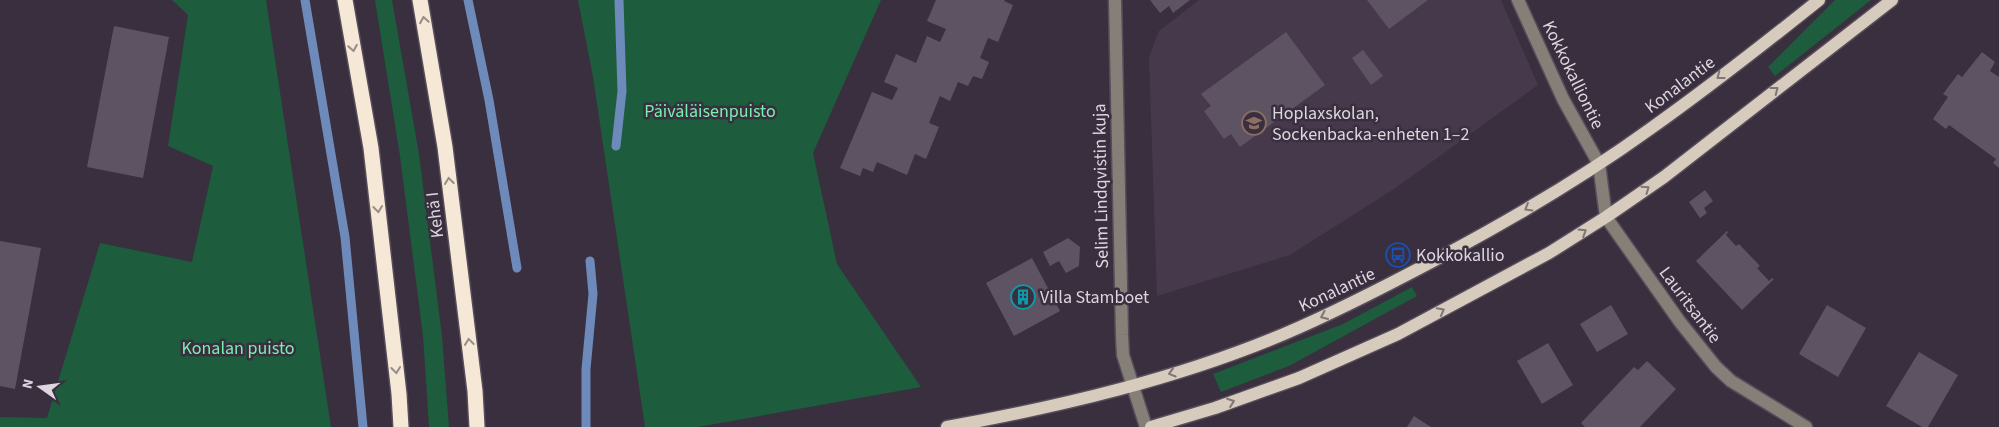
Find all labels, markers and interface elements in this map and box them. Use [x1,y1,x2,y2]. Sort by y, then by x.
one-way arrow [419,16,429,25]
street label: Kokkokalliontie [1536,17,1610,133]
one-way arrow [348,44,358,52]
street label: Konalantie [1640,50,1720,120]
one-way arrow [1716,70,1726,79]
one-way arrow [1769,87,1779,96]
park label: Päiväläisenpuisto [644,99,776,124]
place label: Hoplaxskolan, Sockenbacka-enheten 1–2 [1272,101,1469,147]
street label: Selim Lindqvistin kuja [1087,103,1115,269]
school or university icon: Hoplaxskolan, Sockenbacka-enheten 1–2 [1241,110,1267,136]
one-way arrow [444,177,455,185]
one-way arrow [1641,186,1650,195]
street label: Kehä I [420,190,450,240]
one-way arrow [1524,202,1533,212]
one-way arrow [372,205,383,213]
one-way arrow [1578,228,1587,238]
bus stop icon: Kokkokallio [1385,242,1411,268]
place label: Kokkokallio [1416,243,1504,268]
street label: Konalantie [1295,261,1379,319]
street label: Lauritsantie [1653,262,1727,349]
building icon: Villa Stamboet [1010,284,1036,310]
place label: Villa Stamboet [1040,285,1149,310]
one-way arrow [1436,307,1445,317]
one-way arrow [1320,309,1329,320]
park label: Konalan puisto [181,336,295,361]
one-way arrow [464,338,475,346]
north arrow [15,362,65,412]
one-way arrow [390,366,401,374]
one-way arrow [1168,368,1177,378]
text: N [18,377,39,391]
one-way arrow [1226,398,1235,408]

